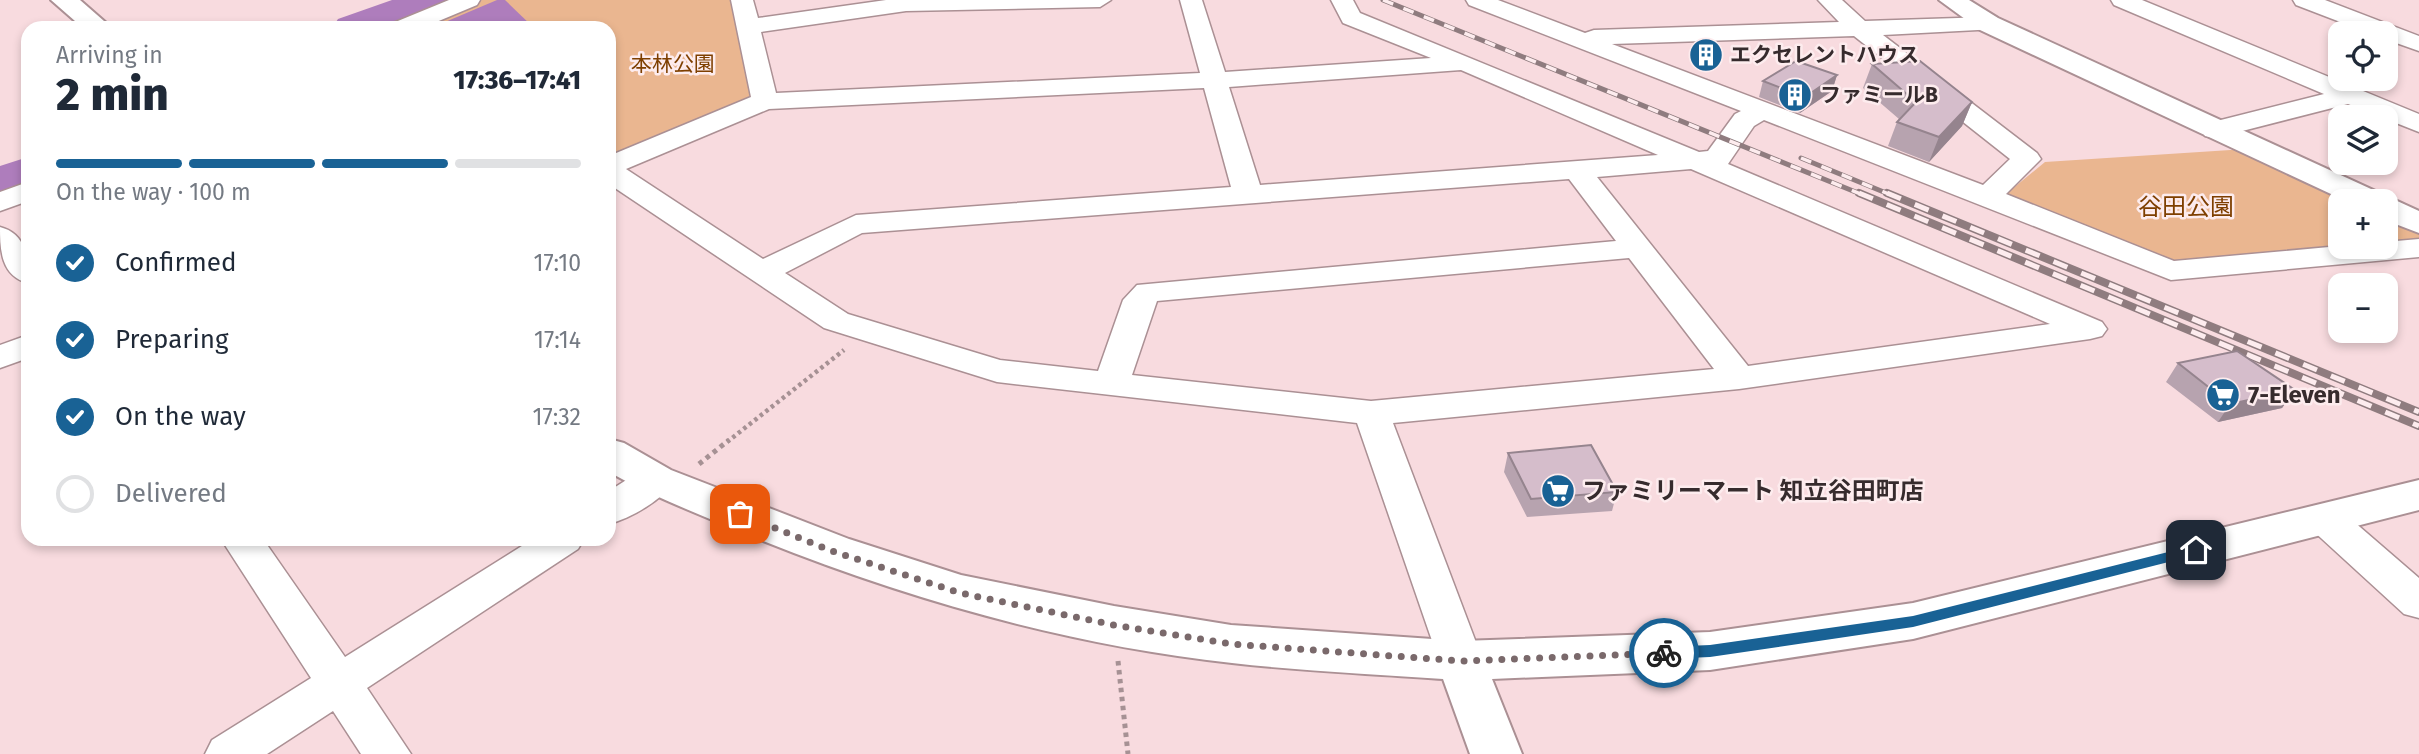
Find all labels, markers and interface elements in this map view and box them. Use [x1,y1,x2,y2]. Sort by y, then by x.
map controls [2328,21,2398,343]
button: locate [2328,21,2398,91]
building icon: エクセレントハウス [1687,36,1725,74]
text: Arriving in [56,41,163,69]
place label: エクセレントハウス [1730,42,1919,68]
park label: 本林公園 [631,51,715,77]
text: 17:36–17:41 [453,65,581,96]
text: 2 min [56,67,169,122]
building icon: ファミールB [1776,76,1814,114]
place label: ファミールB [1820,82,1938,108]
button: layers [2328,105,2398,175]
text: On the way · 100 m [56,178,251,206]
button: + [2328,189,2398,259]
park label: 谷田公園 [2138,193,2234,221]
icon: check [56,244,94,282]
text: Confirmed [115,247,236,278]
text: 17:10 [533,249,581,277]
button: − [2328,273,2398,343]
icon: check [56,321,94,359]
text: Preparing [115,324,228,355]
text: 17:14 [534,326,581,354]
supermarket icon: 7-Eleven [2204,376,2242,414]
place label: 7-Eleven [2248,381,2341,409]
icon: check [56,398,94,436]
text: On the way [115,401,246,432]
text: 17:32 [532,403,581,431]
supermarket icon: ファミリーマート 知立谷田町店 [1539,472,1577,510]
place label: ファミリーマート 知立谷田町店 [1582,477,1924,505]
text: Delivered [115,478,227,509]
pin [710,484,770,544]
icon: bag [721,495,759,533]
pin [2166,520,2226,580]
icon: home [2177,531,2215,569]
courier [1629,618,1699,688]
icon: bike [1645,634,1683,672]

